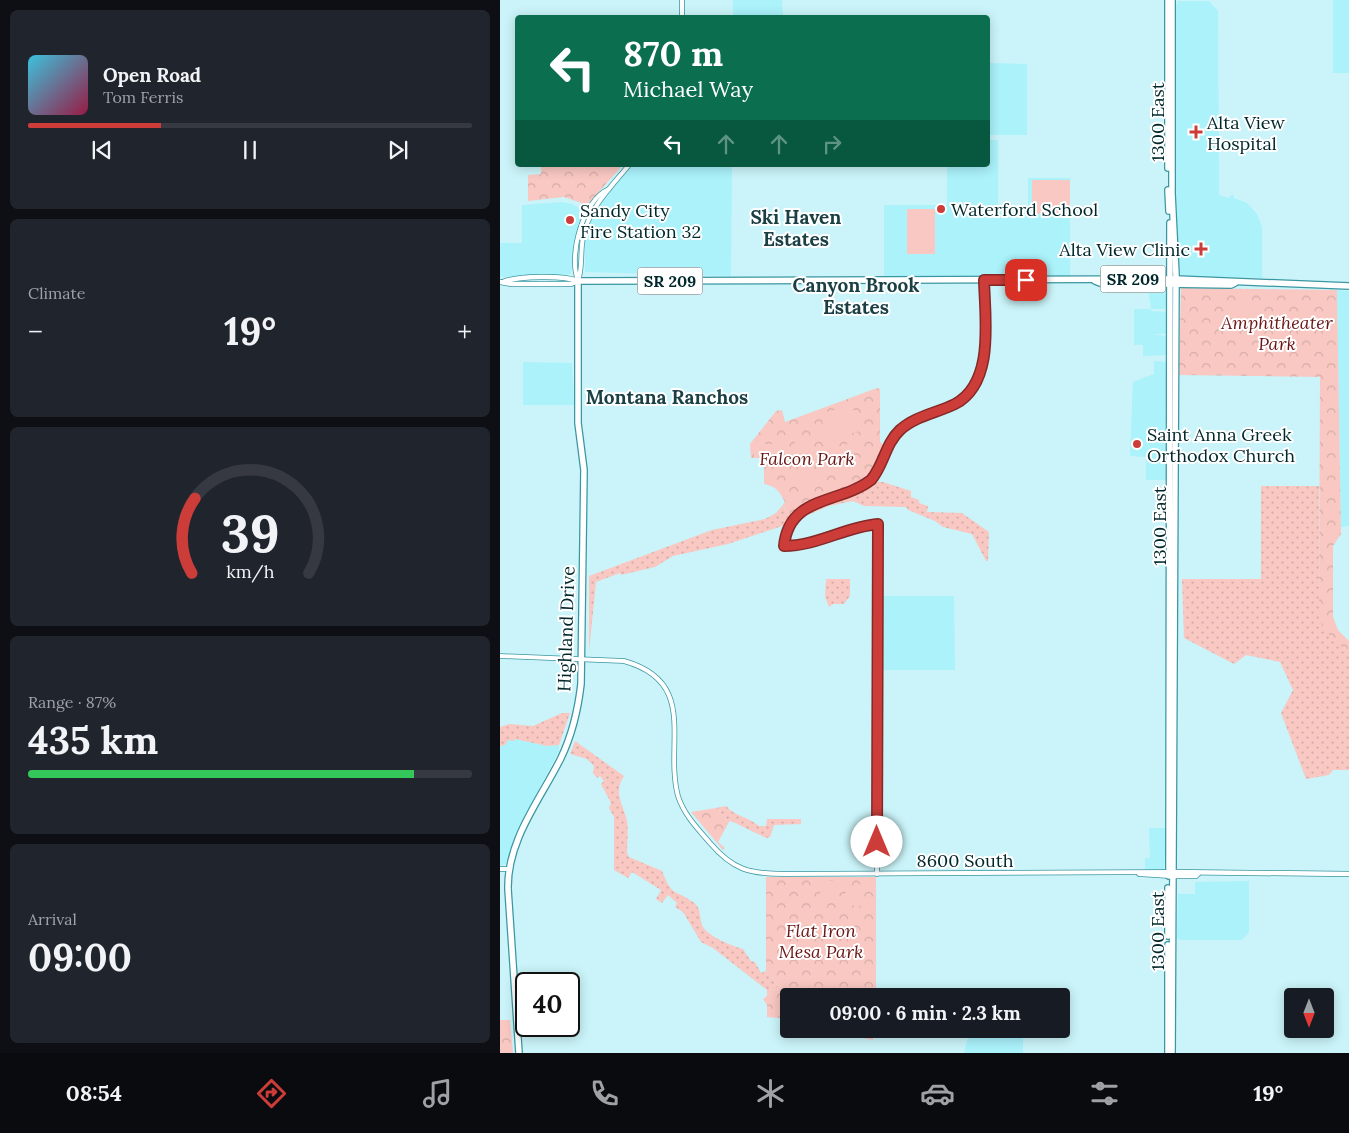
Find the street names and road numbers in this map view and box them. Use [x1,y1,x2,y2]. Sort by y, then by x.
street label: 1300 East [1146,82,1169,162]
road number: SR 209 [1100,266,1166,292]
road number: SR 209 [638,268,702,294]
street label: 1300 East [1148,486,1171,566]
street label: Highland Drive [552,566,580,692]
street label: 8600 South [917,849,1014,872]
street label: 1300 East [1146,891,1169,971]

